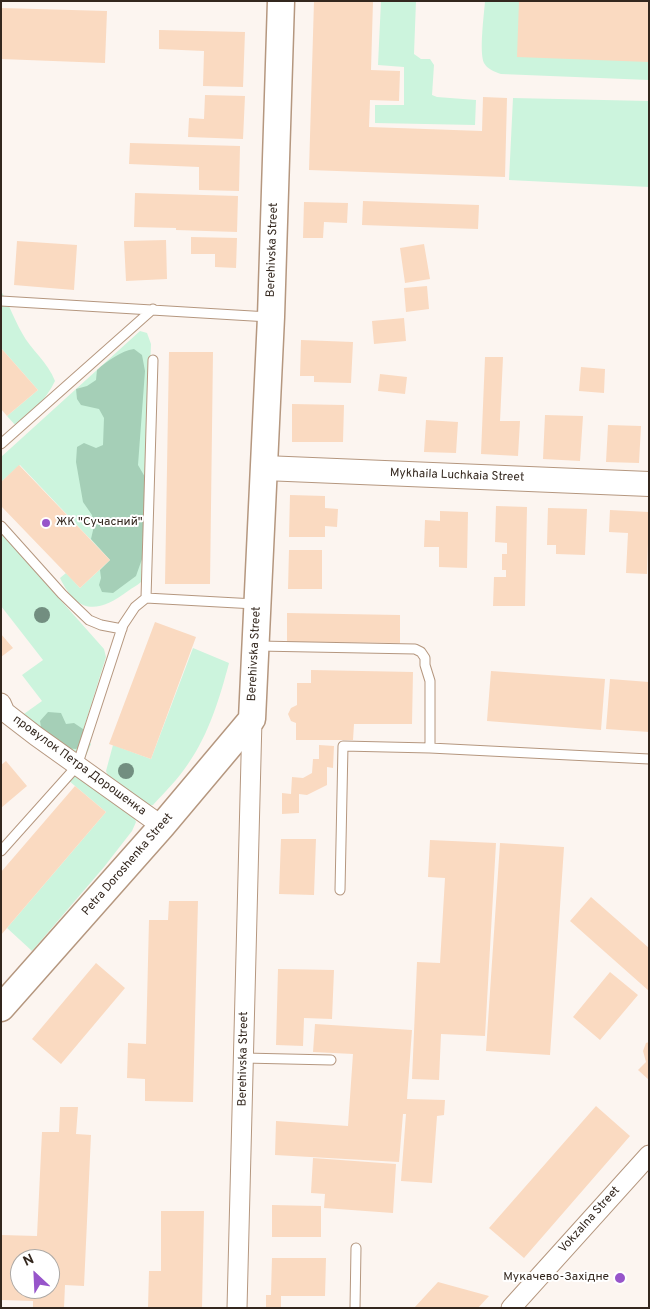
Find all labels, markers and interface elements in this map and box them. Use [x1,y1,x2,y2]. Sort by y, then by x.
street label: Berehivska Street [264,202,282,298]
street label: Mykhaila Luchkaia Street [389,466,525,486]
place label: ЖК "Сучасний" [56,516,143,530]
marker: ЖК "Сучасний" [40,517,52,529]
street label: Berehivska Street [245,606,265,702]
street label: провулок Петра Дорошенка [10,713,148,819]
street label: Petra Doroshenka Street [79,811,177,919]
street label: Berehivska Street [236,1011,252,1107]
street label: Vokzalna Street [556,1184,624,1256]
north arrow [10,1249,60,1299]
text: N [21,1251,37,1271]
place label: Мукачево-Західне [503,1271,609,1285]
marker: Мукачево-Західне [613,1271,627,1285]

